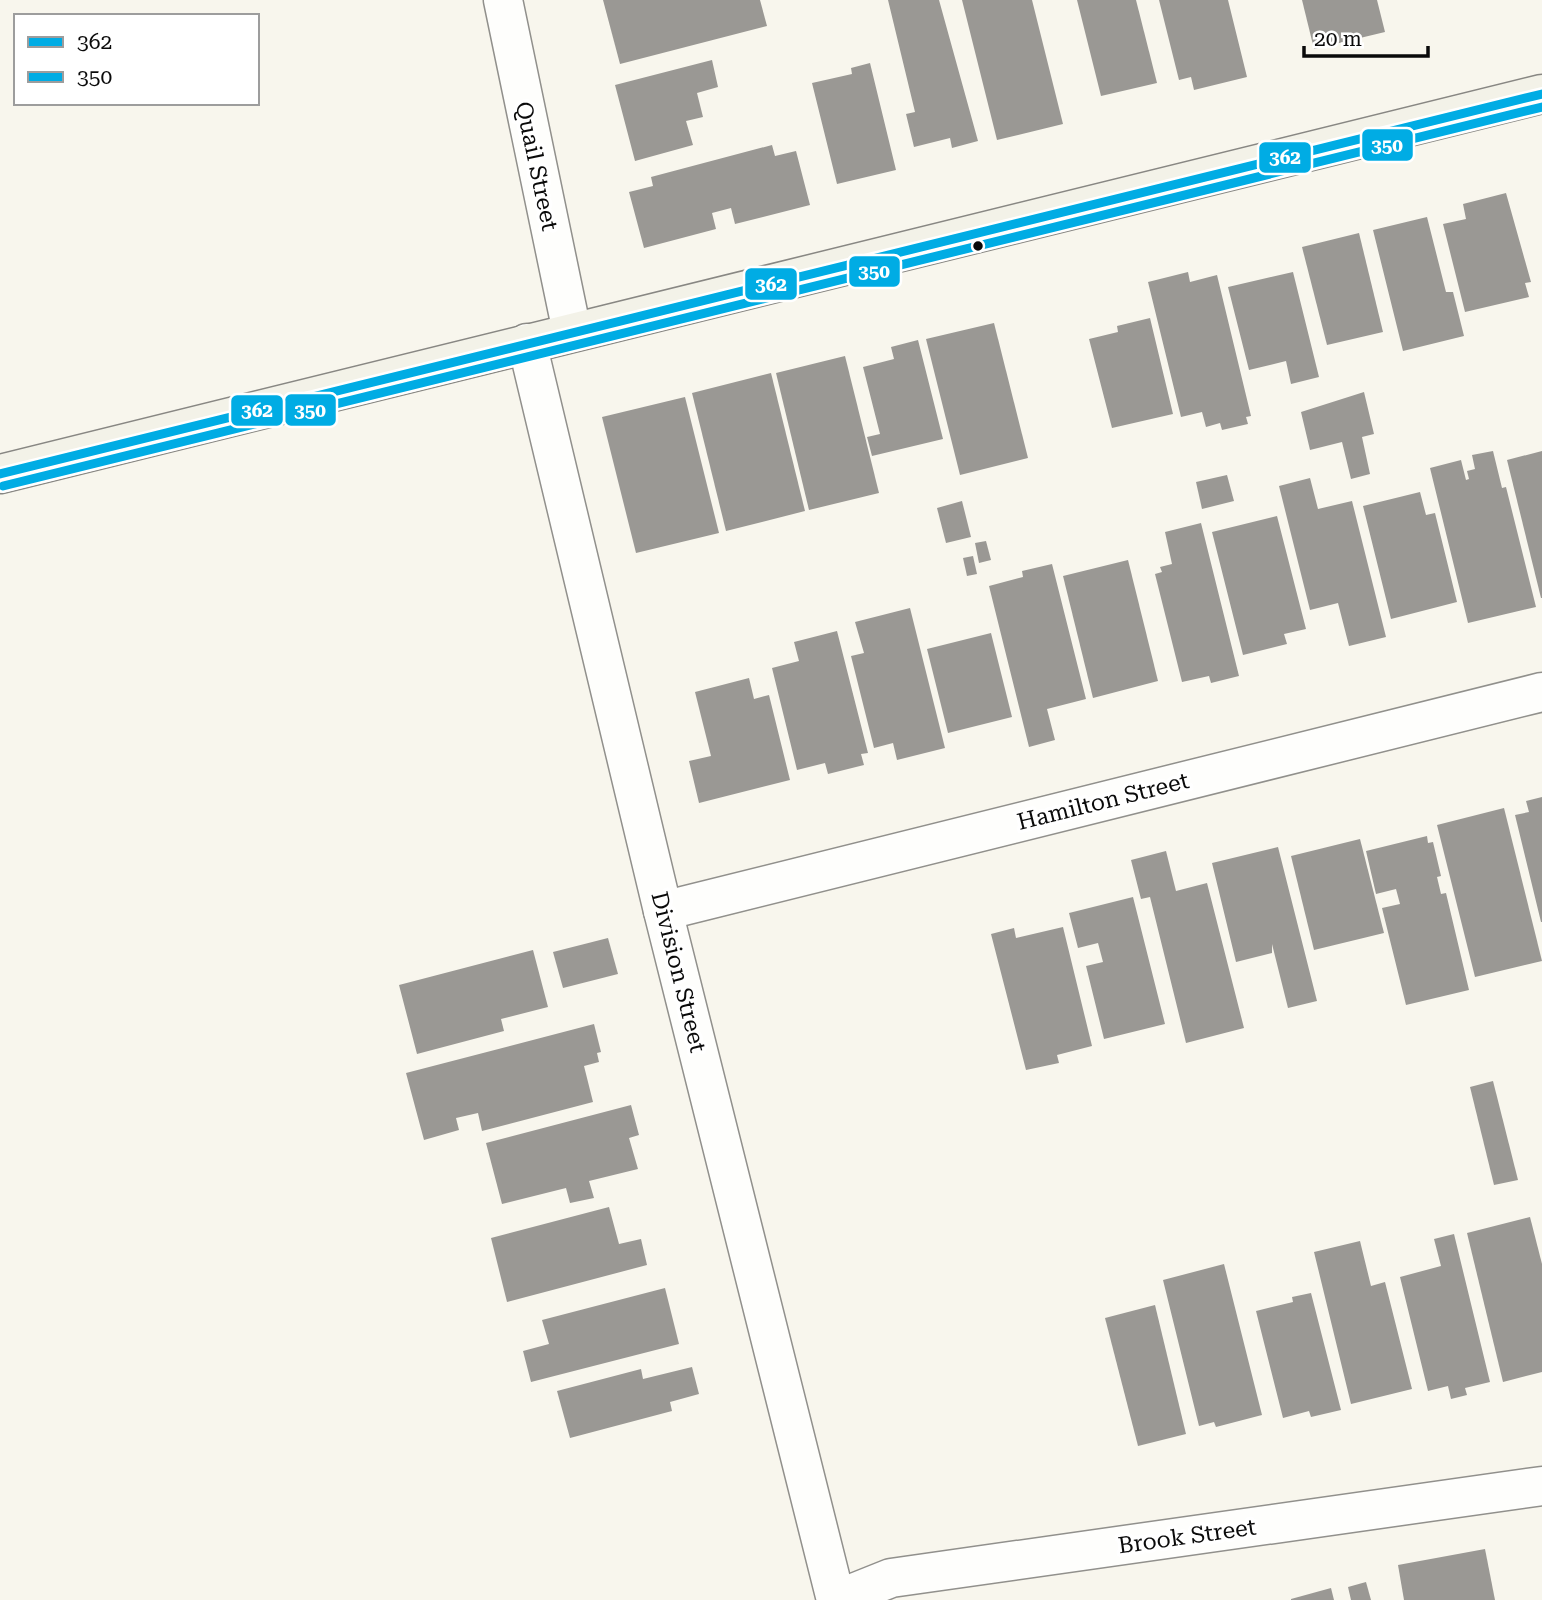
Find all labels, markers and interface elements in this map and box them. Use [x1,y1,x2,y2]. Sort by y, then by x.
legend [14,14,259,105]
scale bar [1304,14,1428,58]
text: 20 m [1314,27,1362,51]
text: 362 [77,30,112,54]
text: 350 [77,65,112,89]
street label: Quail Street [510,99,563,234]
line badge: 350 [1361,128,1414,162]
text: 350 [1371,134,1403,157]
line badge: 362 [1258,141,1312,174]
text: 362 [1269,146,1301,169]
unlabelled marker [971,239,985,253]
line badge: 350 [848,255,901,288]
text: 350 [858,260,890,283]
line badge: 362 [744,267,798,301]
text: 362 [755,273,787,296]
line badge: 350 [284,393,337,427]
line badge: 362 [230,394,284,427]
text: 362 [241,399,273,422]
text: 350 [294,399,326,422]
street label: Hamilton Street [1015,767,1192,836]
street label: Division Street [645,889,712,1056]
street label: Brook Street [1116,1513,1258,1560]

